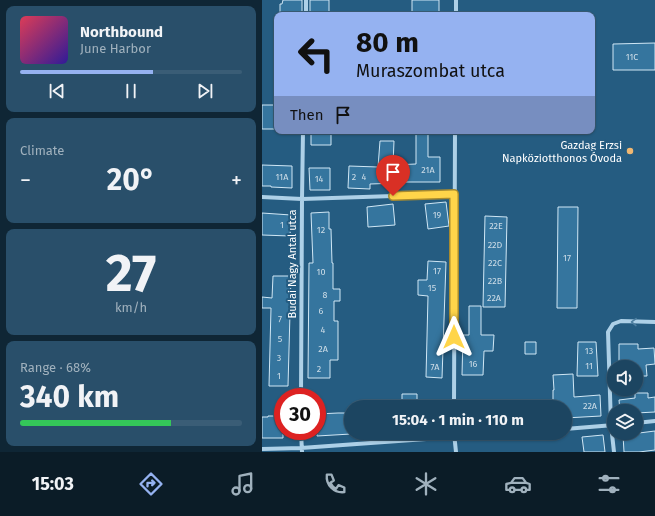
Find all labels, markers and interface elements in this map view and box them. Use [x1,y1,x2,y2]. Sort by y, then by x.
text: Northbound [80,23,163,41]
text: 80 m [356,26,419,59]
icon: left [290,28,342,80]
text: June Harbor [80,41,151,56]
house number: 11C [626,52,638,62]
text: Muraszombat utca [356,60,505,82]
icon: previous [46,80,68,102]
icon: pause [120,80,142,102]
icon: next [194,80,216,102]
icon: arrive [332,104,354,126]
text: Then [290,106,324,124]
place label: Gazdag Erzsi Napköziotthonos Óvoda [502,139,622,165]
text: Climate [20,143,64,158]
marker: Gazdag Erzsi Napköziotthonos Óvoda [625,146,635,156]
pin [376,155,410,196]
icon: arrive [382,161,404,183]
text: 20° [107,162,155,198]
house number: 21A [421,165,435,175]
text: − [20,167,31,194]
text: + [231,167,242,194]
house number: 11A [276,172,289,182]
house number: 2 [352,172,356,182]
house number: 4 [362,172,367,182]
house number: 14 [315,174,324,184]
street label: Budai Nagy Antal utca [286,209,299,319]
house number: 19 [433,210,442,220]
house number: 1 [280,220,284,230]
house number: 22E [489,221,503,231]
house number: 12 [317,225,325,235]
house number: 22D [488,240,503,250]
text: 27 [106,242,156,305]
house number: 17 [563,253,571,263]
house number: 22C [488,258,502,268]
house number: 17 [433,266,441,276]
house number: 10 [317,267,325,277]
house number: 22B [488,276,503,286]
house number: 15 [428,283,437,293]
house number: 8 [323,290,328,300]
house number: 22A [487,293,502,303]
text: km/h [115,300,147,315]
house number: 6 [319,306,324,316]
house number: 7 [278,314,282,324]
position arrow [433,316,475,358]
one-way arrow [631,318,637,326]
house number: 4 [321,325,326,335]
house number: 5 [278,334,283,344]
house number: 2A [318,344,329,354]
house number: 13 [585,346,593,356]
house number: 3 [277,353,281,363]
house number: 16 [469,359,478,369]
text: Range · 68% [20,360,91,375]
map controls [607,360,643,440]
button: sound [607,360,643,396]
house number: 11 [585,361,593,371]
house number: 7A [431,362,440,372]
house number: 2 [317,364,321,374]
house number: 1 [277,371,281,381]
text: 340 km [20,379,119,415]
speed limit sign: 30 [274,388,326,440]
house number: 22A [583,401,598,411]
button: layers [607,404,643,440]
text: 15:04 · 1 min · 110 m [392,411,524,429]
icon: directions [137,470,165,498]
icon: music [229,470,257,498]
icon: phone [321,470,349,498]
icon: climate [412,470,440,498]
icon: car [504,470,532,498]
icon: filters [595,470,623,498]
text: 15:03 [32,473,74,495]

